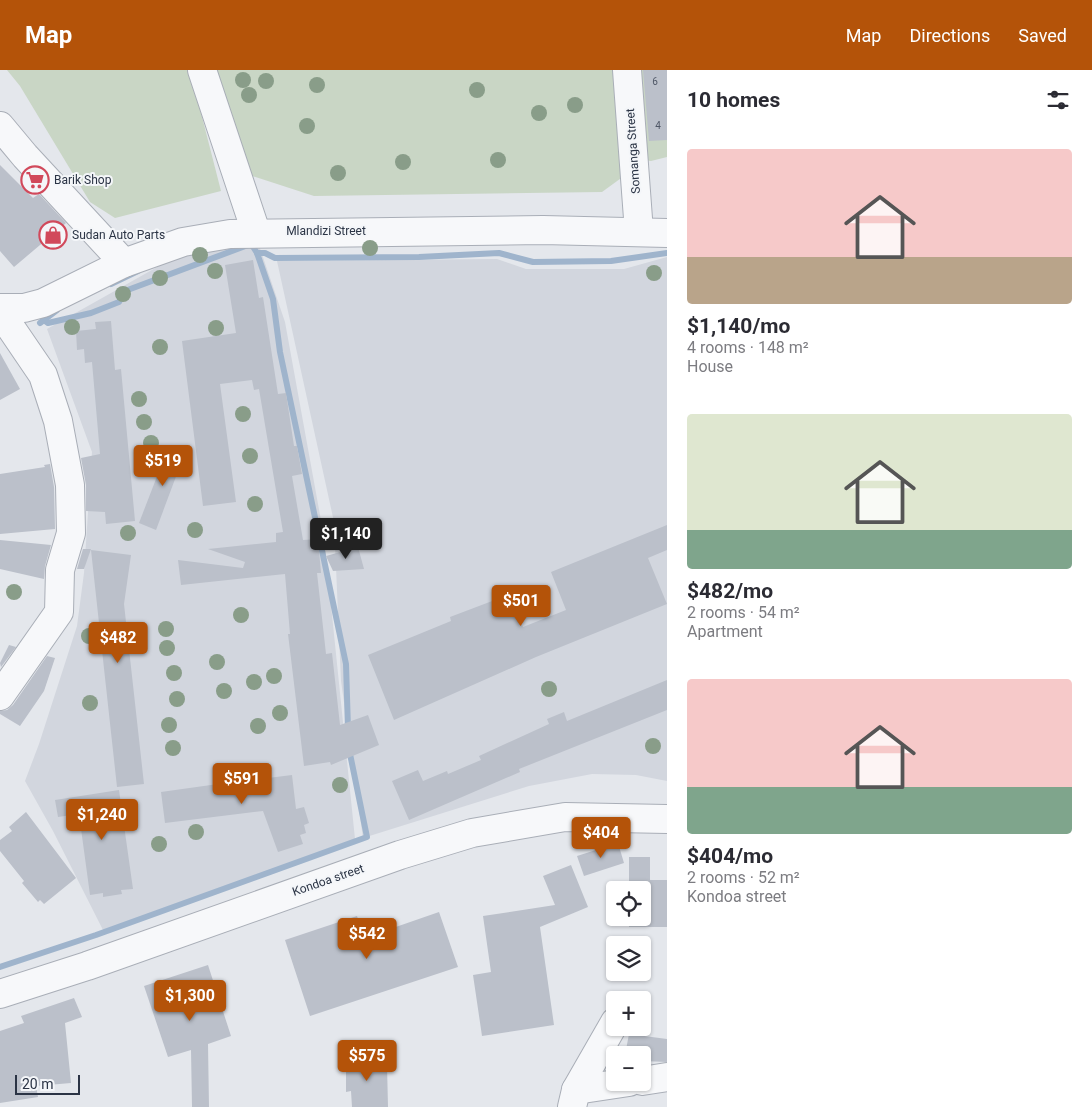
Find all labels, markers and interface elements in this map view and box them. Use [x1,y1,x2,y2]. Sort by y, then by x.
text: Map [25,21,72,49]
text: Map [846,25,881,46]
text: Directions [909,25,990,46]
text: Saved [1018,25,1067,46]
house number: 6 [652,76,658,87]
icon: filters [1044,86,1072,114]
text: 10 homes [687,88,780,112]
street label: Somanga Street [623,108,643,194]
house number: 4 [655,120,661,131]
supermarket icon: Barik Shop [20,165,50,195]
place label: Barik Shop [54,173,112,187]
icon: home [835,182,925,272]
shop icon: Sudan Auto Parts [38,220,68,250]
street label: Mlandizi Street [286,224,366,238]
place label: Sudan Auto Parts [72,228,165,242]
text: $1,140/mo [687,314,790,338]
text: 4 rooms · 148 m² [687,338,809,357]
text: House [687,357,733,376]
pin: $519 [133,444,193,487]
icon: home [835,447,925,537]
text: $519 [145,451,181,470]
pin: $1,140 [305,518,387,560]
text: $1,140 [321,524,371,543]
text: $482/mo [687,579,773,603]
pin: $501 [491,584,551,627]
text: $501 [503,591,539,610]
text: 2 rooms · 54 m² [687,603,800,622]
pin: $482 [88,622,148,664]
text: Apartment [687,622,763,641]
text: $482 [100,628,136,647]
icon: home [835,712,925,802]
pin: $591 [212,762,272,805]
text: $591 [224,769,260,788]
pin: $1,240 [61,798,143,841]
text: $1,240 [77,805,127,824]
pin: $404 [571,816,631,859]
text: $404 [583,823,619,842]
text: $404/mo [687,844,773,868]
street label: Kondoa street [290,861,366,899]
text: 2 rooms · 52 m² [687,868,800,887]
map controls [606,881,651,1091]
button: locate [606,881,651,926]
text: Kondoa street [687,887,787,906]
pin: $542 [337,918,397,960]
text: $542 [349,924,385,943]
button: layers [606,936,651,981]
pin: $1,300 [149,980,231,1022]
text: $1,300 [165,986,215,1005]
button: + [606,991,651,1036]
pin: $575 [337,1040,397,1082]
text: $575 [349,1046,385,1065]
button: − [606,1046,651,1091]
scale bar [15,1072,80,1095]
text: 20 m [22,1076,54,1092]

